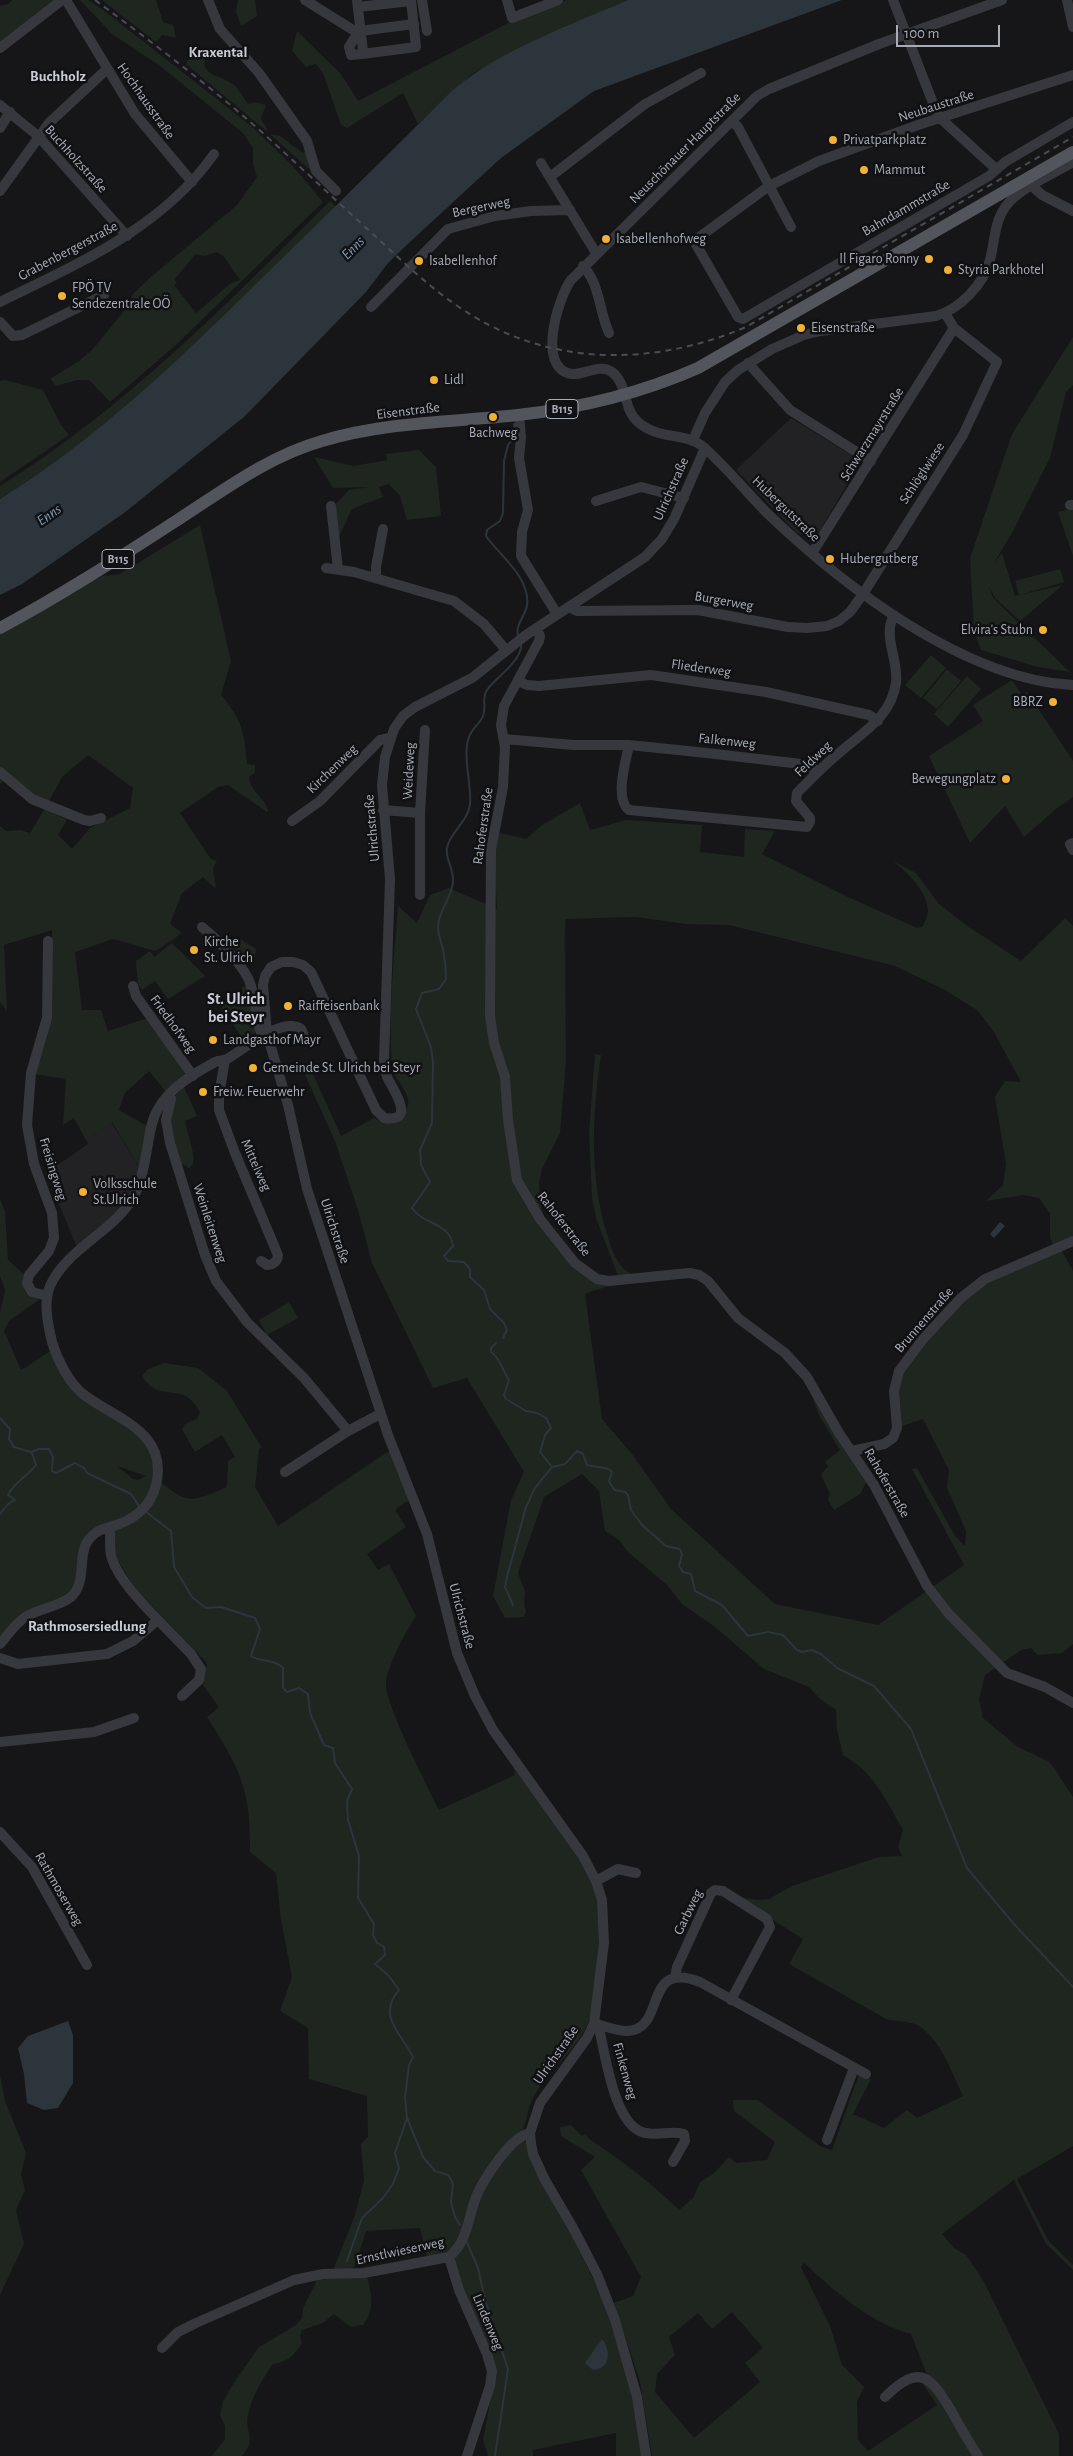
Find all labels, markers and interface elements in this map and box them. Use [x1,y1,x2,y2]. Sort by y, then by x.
scale bar [898,15,1002,47]
text: 100 m [904,26,939,41]
district label: Kraxental [189,43,247,61]
street label: Hochhausstraße [113,59,179,143]
district label: Buchholz [30,67,86,85]
street label: Neubaustraße [896,86,976,126]
street label: Neuschönauer Hauptstraße [626,89,744,207]
street label: Buchholzstraße [41,122,111,196]
place label: Privatparkplatz [843,132,926,148]
marker: Privatparkplatz [827,134,839,146]
place label: Mammut [874,162,925,178]
marker: Mammut [858,164,870,176]
street label: Bahndammstraße [859,176,953,240]
street label: Bergerweg [451,193,511,221]
street label: Grabenbergerstraße [15,218,121,284]
place label: Isabellenhofweg [616,231,706,247]
water label: Enns [338,233,368,263]
marker: Isabellenhofweg [600,233,612,245]
place label: Il Figaro Ronny [839,251,919,267]
place label: Isabellenhof [429,253,496,269]
marker: Il Figaro Ronny [923,253,935,265]
marker: Isabellenhof [413,255,425,267]
place label: Styria Parkhotel [958,262,1044,278]
marker: Styria Parkhotel [942,264,954,276]
place label: FPÖ TV Sendezentrale OÖ [72,280,170,312]
marker: FPÖ TV Sendezentrale OÖ [56,290,68,302]
place label: Eisenstraße [811,320,875,336]
marker: Eisenstraße [795,322,807,334]
place label: Lidl [444,372,464,388]
marker: Lidl [428,374,440,386]
street label: Schwarzmayrstraße [836,384,908,484]
street label: Eisenstraße [375,399,441,423]
road number: B115 [546,399,578,418]
marker: Bachweg [487,411,499,423]
place label: Bachweg [469,425,517,441]
street label: Schlöglwiese [896,439,948,507]
street label: Ulrichstraße [650,455,692,523]
street label: Hubergutstraße [749,472,823,546]
water label: Enns [33,500,65,530]
road number: B115 [102,550,134,568]
place label: Hubergutberg [840,551,918,567]
marker: Hubergutberg [824,553,836,565]
street label: Burgerweg [693,588,755,614]
place label: Elvira's Stubn [961,622,1033,638]
marker: Elvira's Stubn [1037,624,1049,636]
street label: Fliederweg [670,655,732,681]
place label: BBRZ [1013,694,1043,710]
marker: BBRZ [1047,696,1059,708]
street label: Falkenweg [698,730,756,752]
street label: Feldweg [791,737,835,781]
street label: Kirchenweg [303,741,361,797]
street label: Weideweg [399,742,419,800]
place label: Bewegungplatz [911,771,996,787]
marker: Bewegungplatz [1000,773,1012,785]
street label: Rahoferstraße [469,786,497,866]
street label: Ulrichstraße [361,794,383,862]
place label: Kirche St. Ulrich [204,934,253,966]
marker: Kirche St. Ulrich [188,944,200,956]
district label: St. Ulrich bei Steyr [207,989,265,1027]
street label: Friedhofweg [146,992,200,1056]
place label: Raiffeisenbank [298,998,379,1014]
marker: Raiffeisenbank [282,1000,294,1012]
place label: Landgasthof Mayr [223,1032,320,1048]
marker: Landgasthof Mayr [207,1034,219,1046]
place label: Gemeinde St. Ulrich bei Steyr [263,1060,420,1076]
marker: Gemeinde St. Ulrich bei Steyr [247,1062,259,1074]
place label: Freiw. Feuerwehr [213,1084,305,1100]
marker: Freiw. Feuerwehr [197,1086,209,1098]
street label: Freisingweg [35,1136,71,1202]
street label: Mittelweg [237,1136,275,1194]
place label: Volksschule St.Ulrich [93,1176,157,1208]
street label: Weinleitenweg [189,1181,231,1265]
marker: Volksschule St.Ulrich [77,1186,89,1198]
street label: Rahoferstraße [534,1188,594,1260]
street label: Ulrichstraße [317,1196,353,1266]
street label: Brunnenstraße [891,1284,957,1356]
street label: Rahoferstraße [860,1445,914,1521]
street label: Ulrichstraße [445,1581,479,1651]
district label: Rathmosersiedlung [28,1617,146,1635]
street label: Rathmoserweg [31,1849,87,1929]
street label: Garbweg [670,1887,706,1937]
street label: Ulrichstraße [530,2023,582,2087]
street label: Finkenweg [609,2041,641,2101]
street label: Ernstlwieserweg [355,2233,445,2269]
street label: Lindenweg [469,2291,507,2353]

